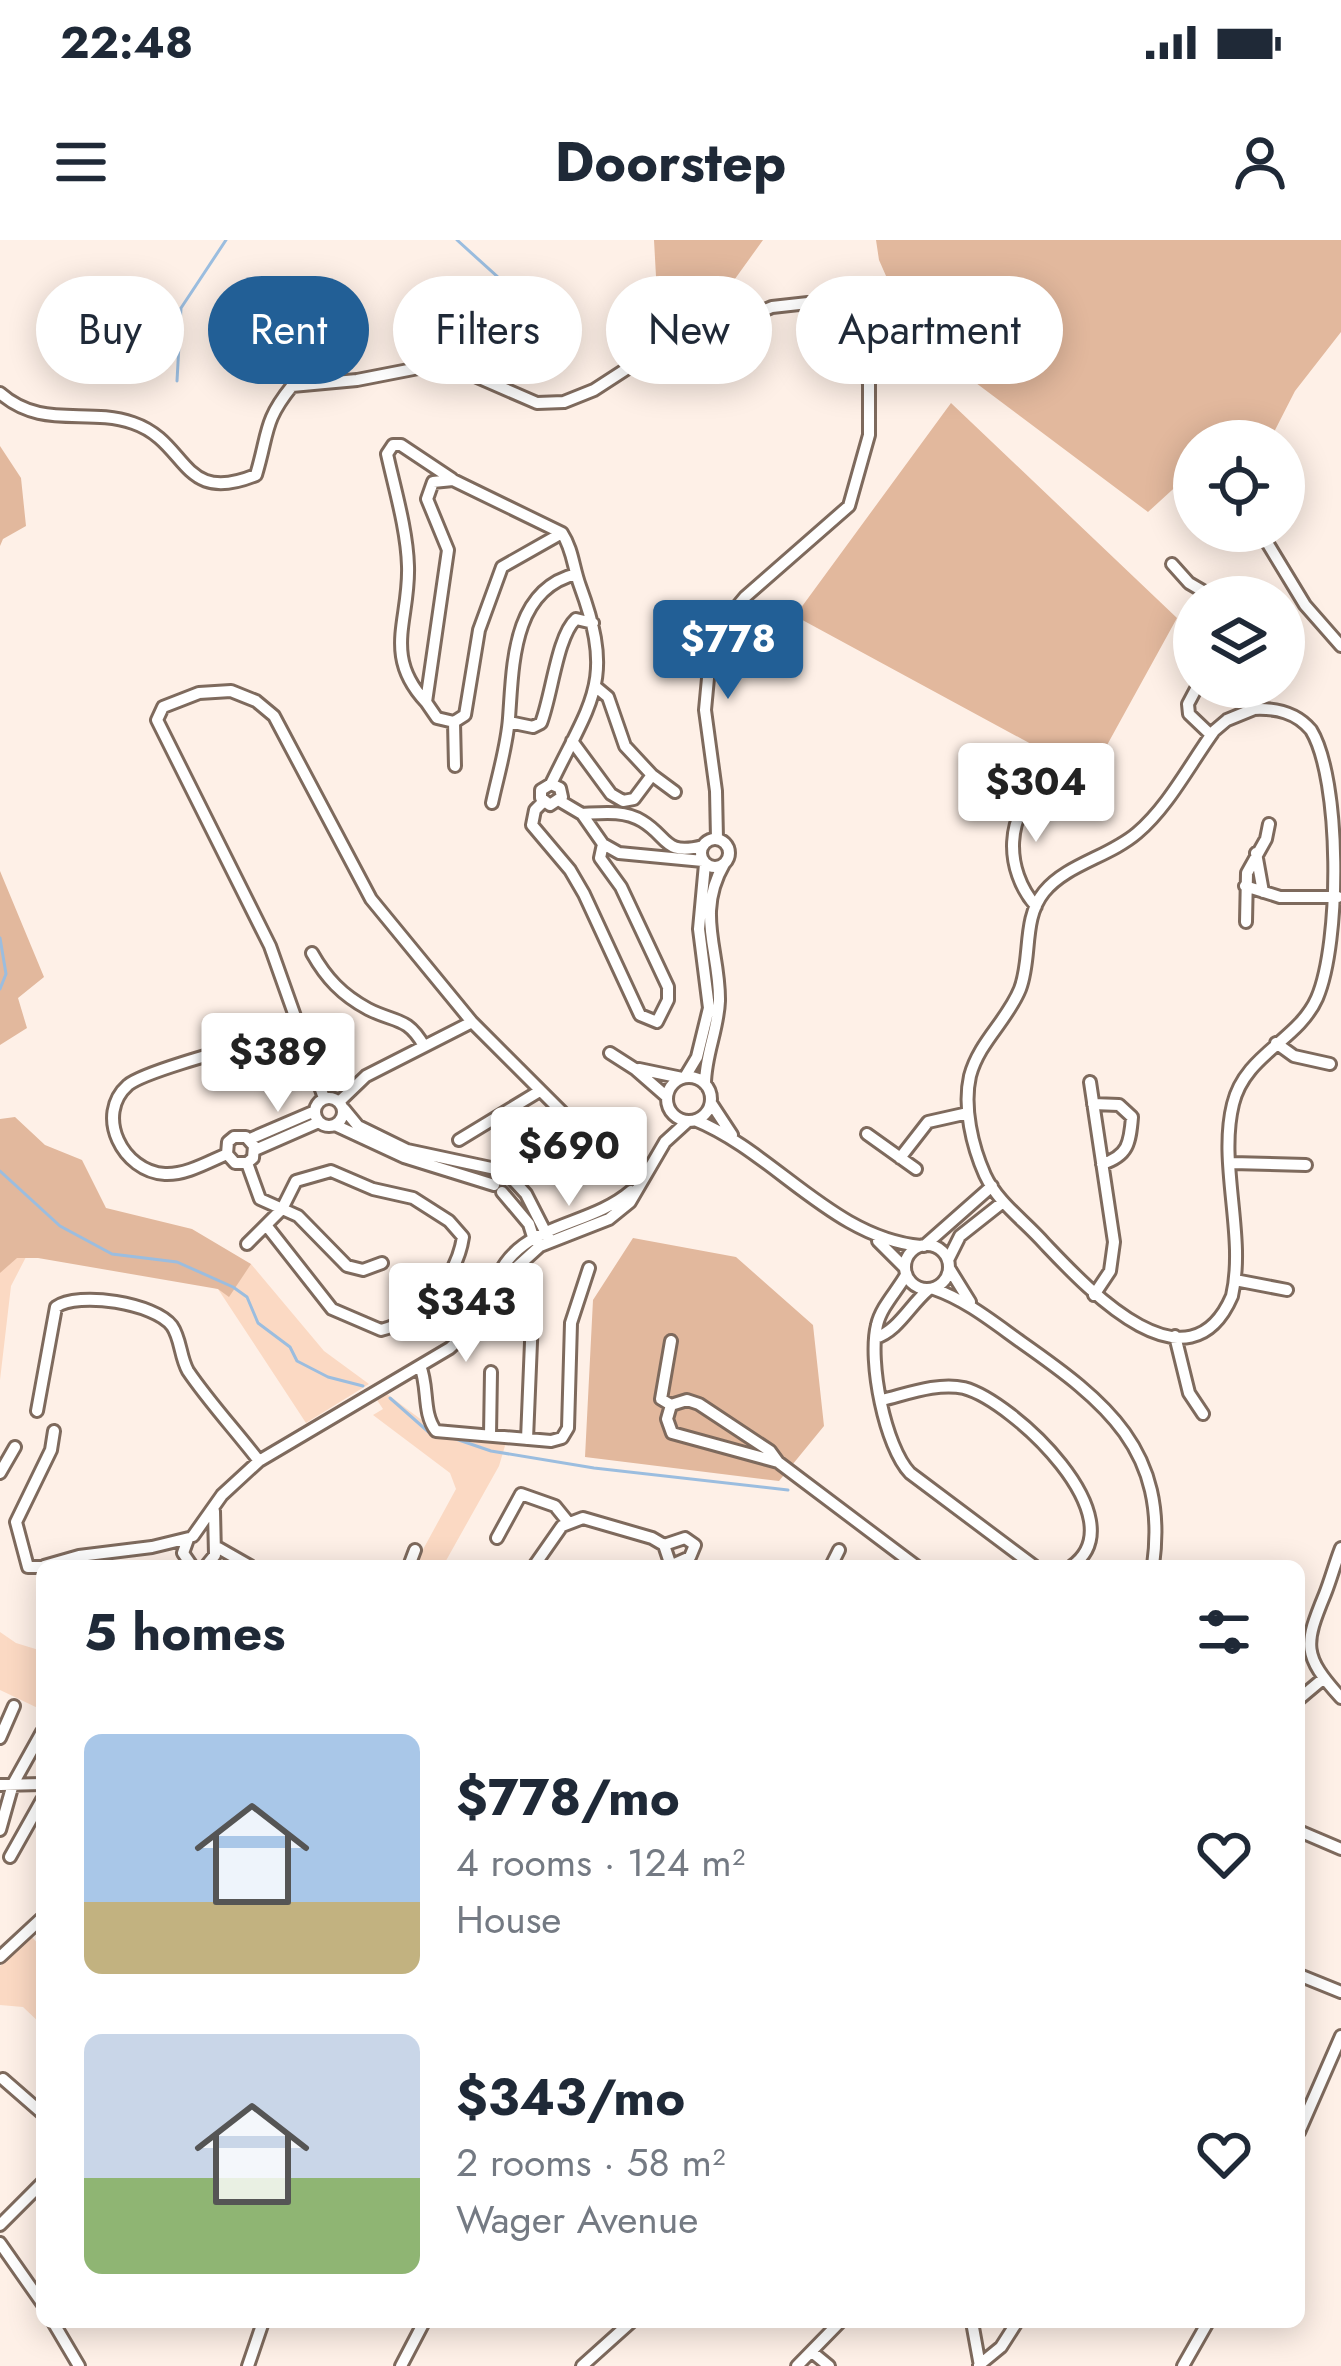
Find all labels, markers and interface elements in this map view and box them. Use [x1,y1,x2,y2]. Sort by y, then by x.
text: 22:48 [60,10,193,75]
text: Doorstep [555,123,786,201]
icon: menu [48,129,114,195]
icon: person [1227,129,1293,195]
chip: Buy [36,276,184,384]
chip: Rent [208,276,369,384]
chip: Filters [393,276,582,384]
chip: New [606,276,772,384]
chip: Apartment [796,276,1063,384]
map controls [1173,420,1305,708]
button: locate [1173,420,1305,552]
button: layers [1173,576,1305,708]
pin: $778 [657,600,799,702]
text: $778 [680,610,776,667]
pin: $304 [965,743,1107,845]
text: $304 [985,753,1087,810]
pin: $389 [207,1013,349,1115]
text: $389 [228,1023,328,1080]
pin: $690 [498,1107,640,1209]
text: $690 [518,1117,620,1174]
pin: $343 [395,1263,537,1365]
text: $343 [416,1273,516,1330]
text: 5 homes [84,1595,286,1669]
icon: filters [1191,1599,1257,1665]
text: $778/mo [456,1760,680,1834]
icon: home [180,1782,324,1926]
icon: heart [1191,1821,1257,1887]
text: 4 rooms · 124 m² [456,1834,745,1891]
text: House [456,1891,561,1948]
text: $343/mo [456,2060,685,2134]
icon: home [180,2082,324,2226]
icon: heart [1191,2121,1257,2187]
text: 2 rooms · 58 m² [456,2134,725,2191]
text: Wager Avenue [456,2191,698,2248]

